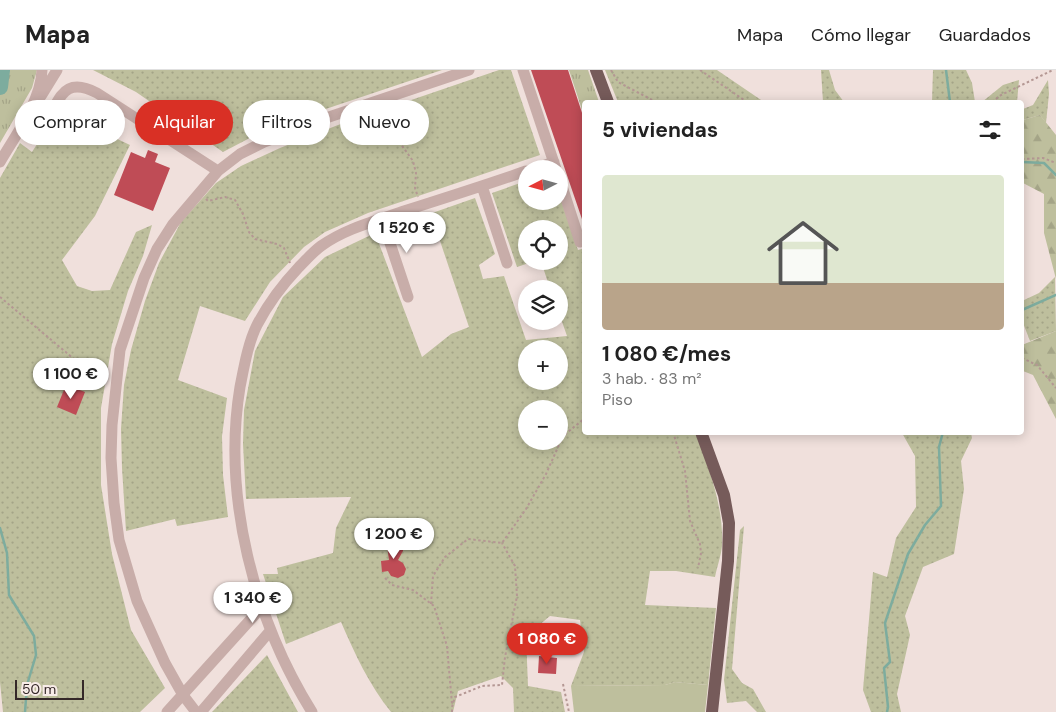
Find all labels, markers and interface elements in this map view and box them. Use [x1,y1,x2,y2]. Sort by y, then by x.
text: Mapa [25,19,90,50]
text: Mapa [737,23,783,47]
text: Cómo llegar [811,23,911,47]
text: Guardados [939,23,1031,47]
chip: Comprar [15,100,125,145]
chip: Alquilar [135,100,233,145]
chip: Filtros [243,100,330,145]
chip: Nuevo [340,100,429,145]
text: 5 viviendas [602,116,718,144]
icon: filters [976,116,1004,144]
north arrow [518,160,568,210]
map controls [518,160,568,450]
icon: home [758,208,848,298]
pin: 1 520 € [361,212,453,254]
text: 1 520 € [379,217,435,238]
button: locate [518,220,568,270]
button: layers [518,280,568,330]
button: + [518,340,568,390]
text: 1 080 €/mes [602,340,731,368]
pin: 1 100 € [25,358,117,400]
text: 1 100 € [44,363,98,384]
text: 3 hab. · 83 m² [602,368,701,389]
text: Piso [602,389,633,410]
button: − [518,400,568,450]
pin: 1 200 € [348,518,440,560]
text: 1 200 € [365,523,423,544]
pin: 1 340 € [207,582,299,624]
text: 1 340 € [224,587,282,608]
pin: 1 080 € [501,622,593,665]
text: 1 080 € [518,628,576,649]
scale bar [15,677,84,700]
text: 50 m [22,680,56,698]

